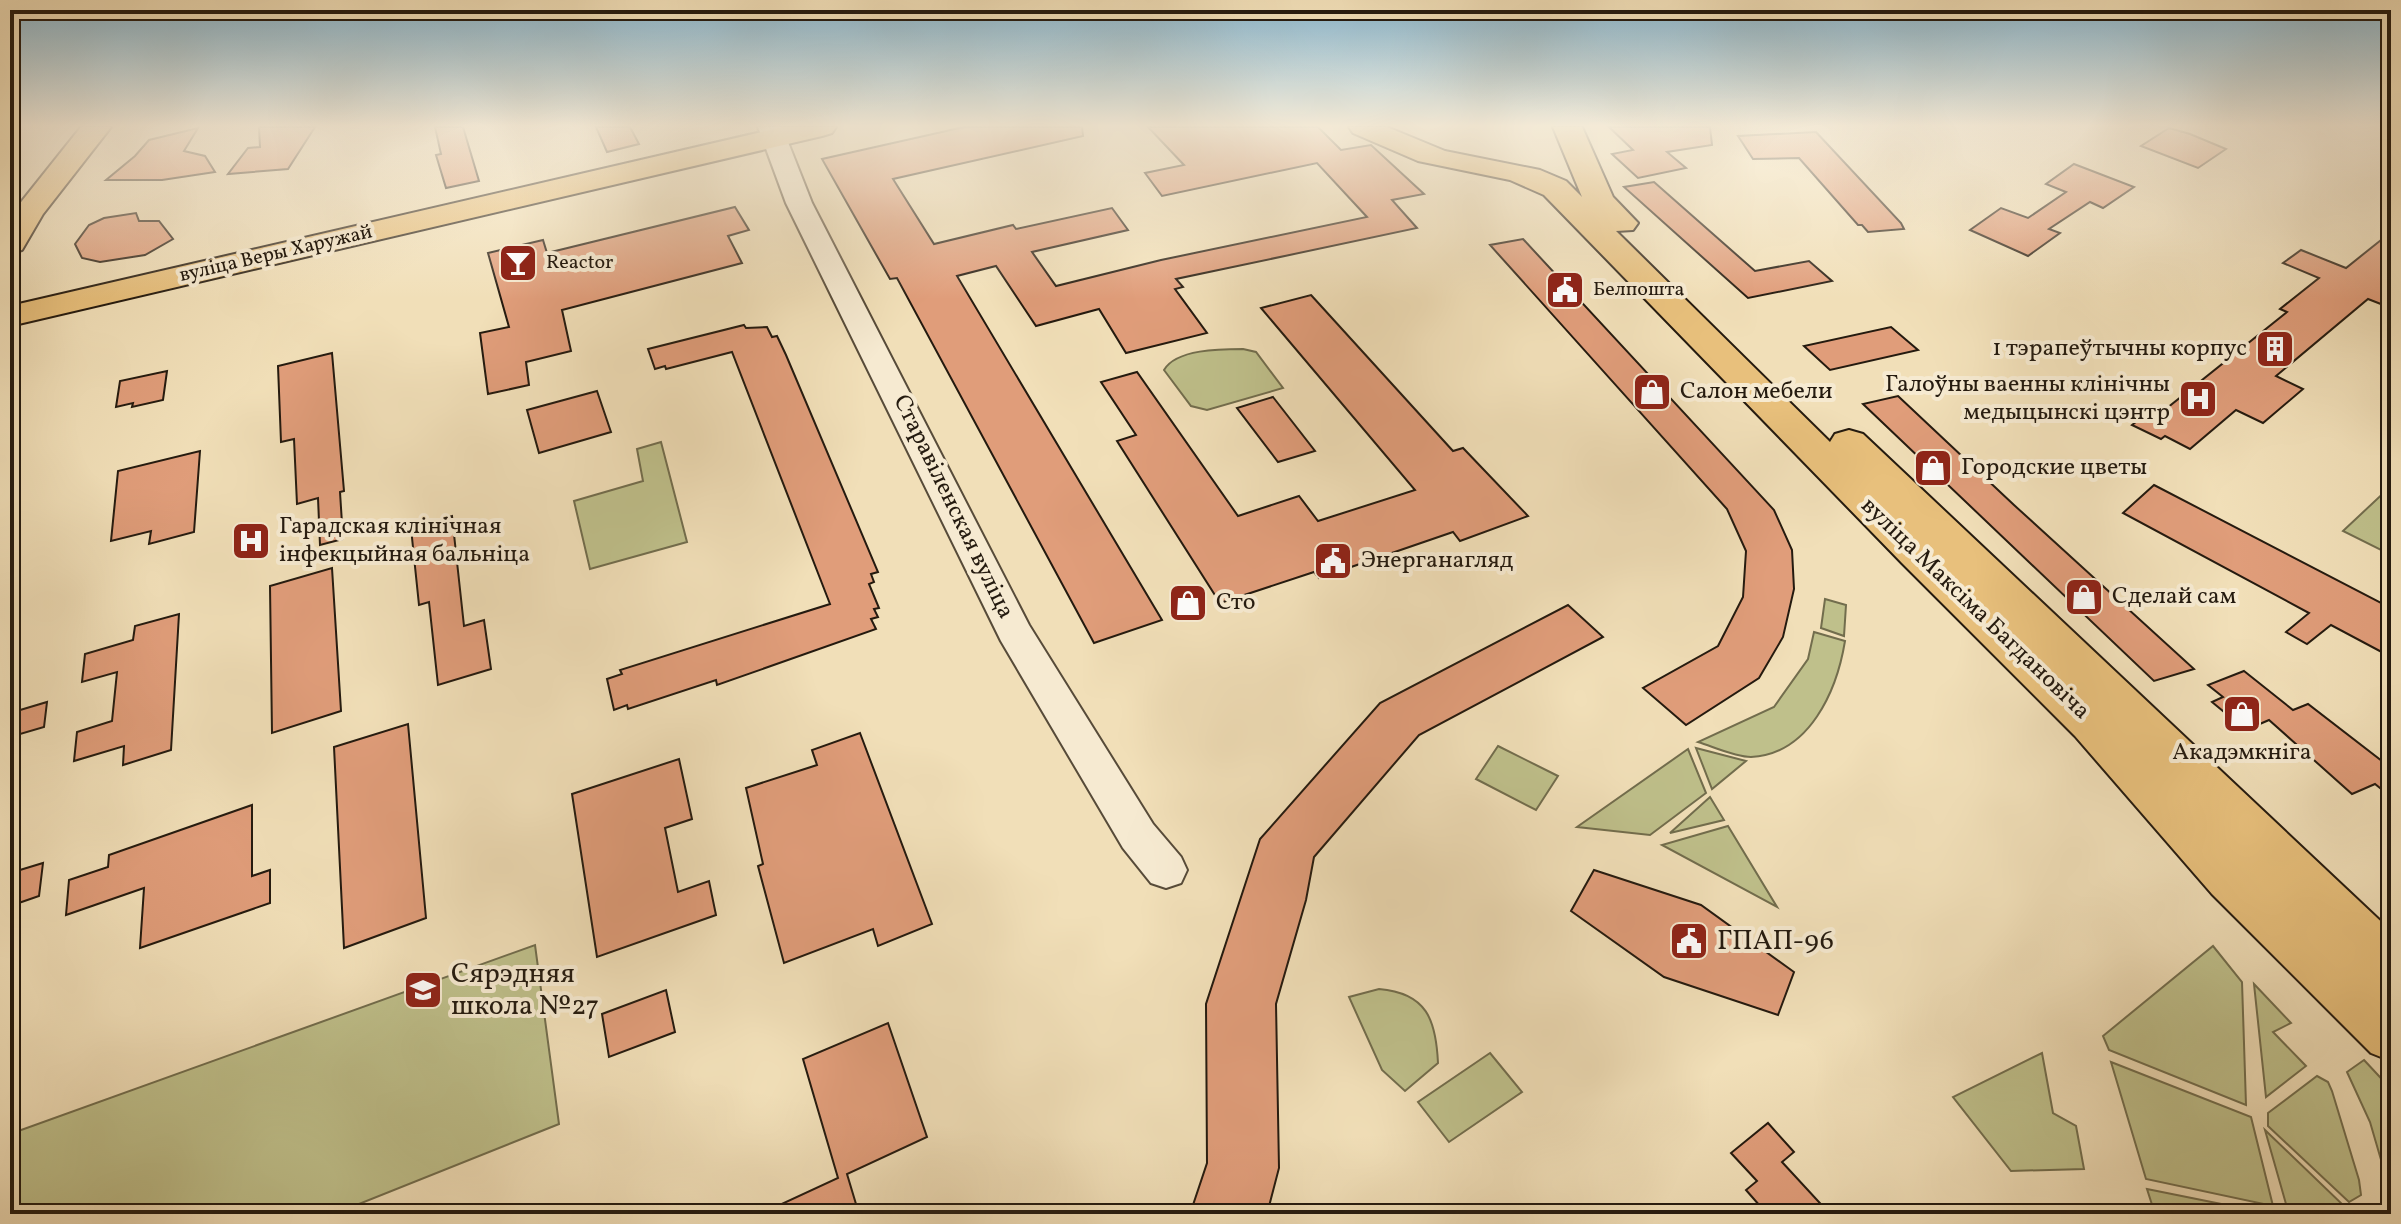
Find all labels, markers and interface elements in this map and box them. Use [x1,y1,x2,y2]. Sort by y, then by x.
street label: вуліца Веры Харужай [177,218,375,290]
bar icon: Reactor [497,242,539,284]
place label: Reactor [546,249,614,277]
public building icon: Белпошта [1544,269,1586,311]
place label: Белпошта [1593,276,1685,304]
building icon: 1 тэрапеўтычны корпус [2254,328,2296,370]
place label: 1 тэрапеўтычны корпус [1992,332,2247,366]
place label: Галоўны ваенны клінічны медыцынскі цэнтр [1885,368,2170,430]
shop icon: Салон мебели [1631,371,1673,413]
place label: Салон мебели [1680,375,1833,409]
hospital icon: Галоўны ваенны клінічны медыцынскі цэнтр [2177,378,2219,420]
street label: Старавіленская вуліца [884,389,1022,625]
shop icon: Городские цветы [1912,447,1954,489]
place label: Городские цветы [1961,451,2147,485]
street label: вуліца Максіма Багдановіча [1853,490,2097,728]
place label: Гарадская клінічная інфекцыйная бальніца [279,510,530,572]
hospital icon: Гарадская клінічная інфекцыйная бальніца [230,520,272,562]
public building icon: Энерганагляд [1312,540,1354,582]
place label: Энерганагляд [1361,544,1514,578]
shop icon: Сделай сам [2063,576,2105,618]
place label: Сделай сам [2112,580,2236,614]
shop icon: Сто [1167,582,1209,624]
place label: Сто [1216,586,1256,620]
shop icon: Акадэмкніга [2221,693,2263,735]
place label: Акадэмкніга [2172,736,2312,770]
public building icon: ГПАП-96 [1668,920,1710,962]
place label: ГПАП-96 [1717,922,1834,961]
place label: Сярэдняя школа №27 [451,955,599,1026]
school or university icon: Сярэдняя школа №27 [402,969,444,1011]

